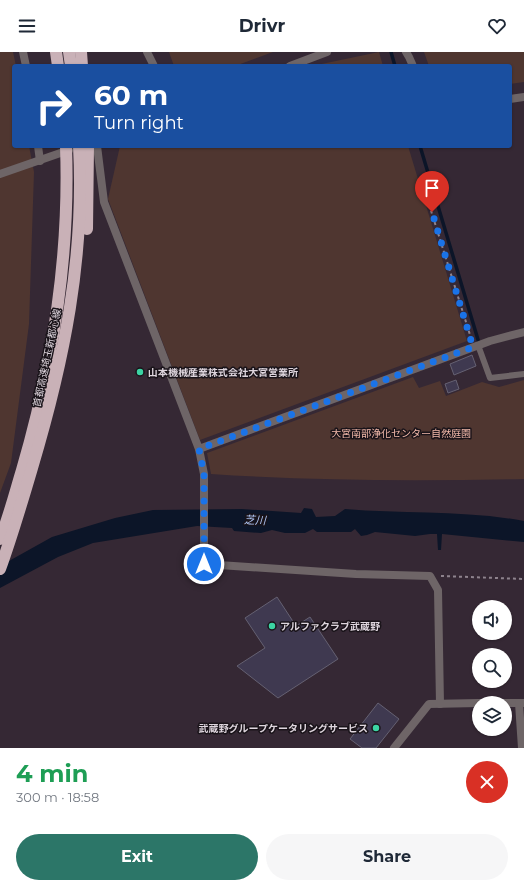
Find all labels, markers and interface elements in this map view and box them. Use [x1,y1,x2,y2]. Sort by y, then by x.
icon: menu [16,15,38,37]
text: Drivr [239,15,285,37]
icon: heart [486,15,508,37]
text: 60 m [94,78,168,112]
icon: right [28,80,80,132]
text: Turn right [94,112,184,134]
pin [415,171,449,212]
icon: arrive [421,177,443,199]
street label: 首都高速埼玉新都心線 [30,308,64,408]
place label: 山本機械産業株式会社大宮営業所 [148,366,298,379]
marker: 山本機械産業株式会社大宮営業所 [135,367,145,377]
park label: 大宮南部浄化センター自然庭園 [331,427,471,440]
water label: 芝川 [244,513,267,527]
position arrow [183,543,225,585]
map controls [472,600,512,736]
button: sound [472,600,512,640]
place label: アルファクラブ武蔵野 [280,620,381,633]
marker: アルファクラブ武蔵野 [267,621,277,631]
button: search [472,648,512,688]
button: layers [472,696,512,736]
place label: 武蔵野グループケータリングサービス [199,722,368,735]
marker: 武蔵野グループケータリングサービス [371,723,381,733]
text: 4 min [16,759,88,788]
button: close [466,761,508,803]
text: 300 m · 18:58 [16,789,99,805]
button: Exit [16,834,258,880]
button: Share [266,834,508,880]

